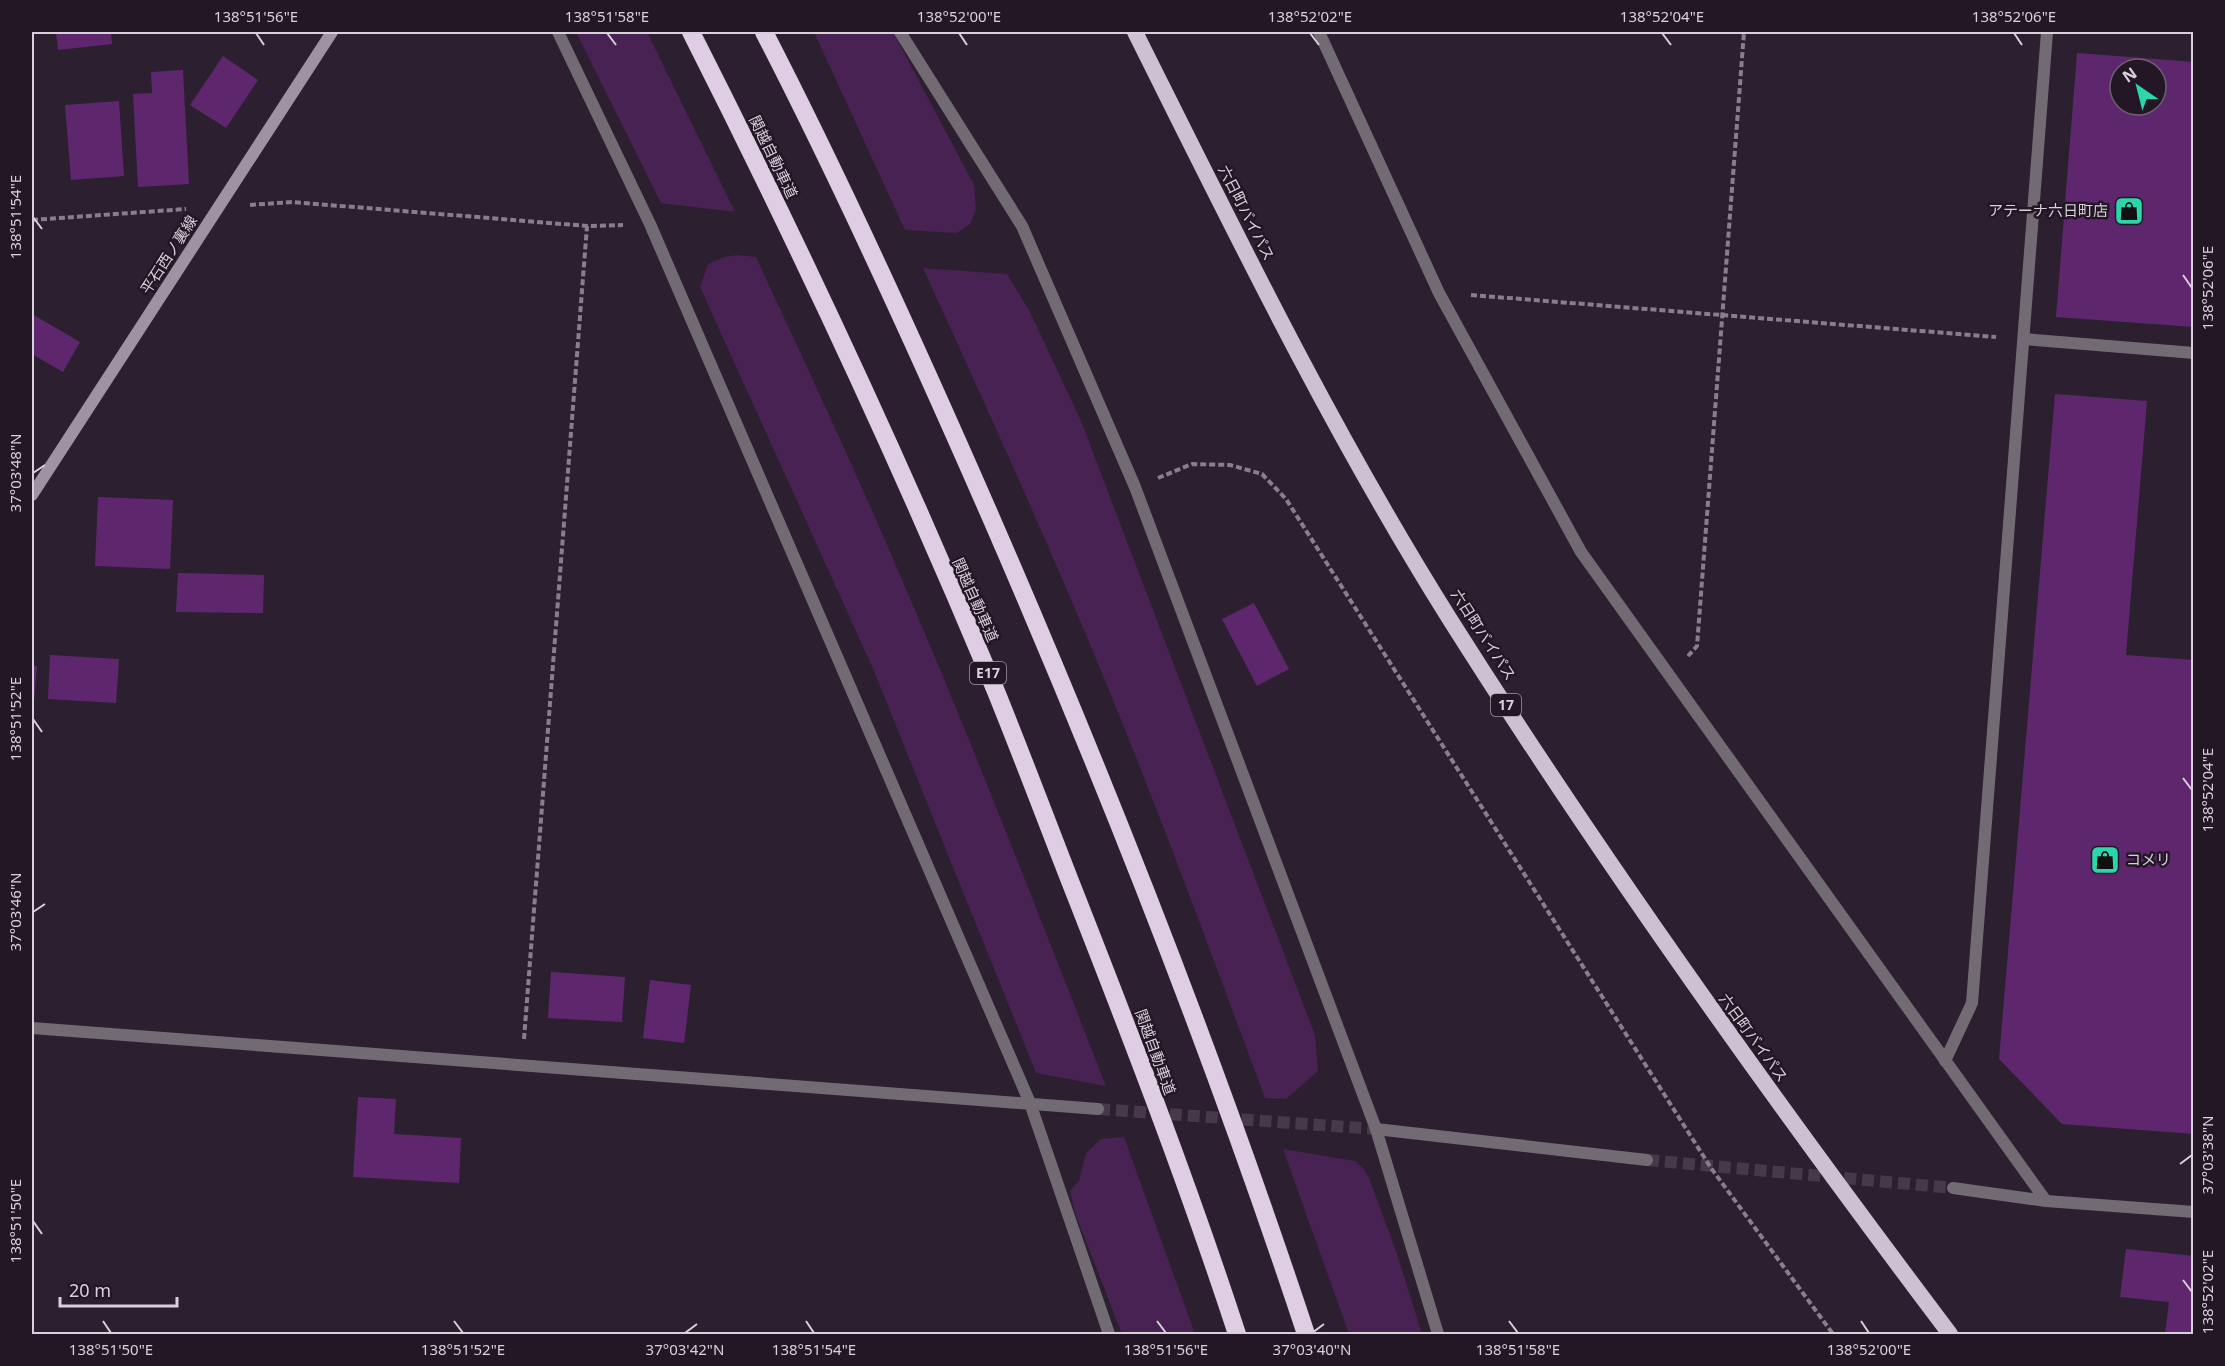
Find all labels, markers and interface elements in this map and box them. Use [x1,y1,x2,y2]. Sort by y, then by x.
text: 138°51'56"E [214,6,298,26]
text: 138°51'58"E [565,6,649,26]
text: 138°52'00"E [917,6,1001,26]
text: 138°52'02"E [1268,6,1352,26]
text: 138°52'04"E [1620,6,1704,26]
text: 138°52'06"E [1972,6,2056,26]
north arrow [2108,57,2168,117]
text: N [2118,62,2141,87]
street label: 関越自動車道 [745,112,803,201]
street label: 六日町バイパス [1214,161,1280,264]
text: 138°51'54"E [5,175,25,259]
shop icon: アテーナ六日町店 [2113,195,2145,227]
place label: アテーナ六日町店 [1988,200,2108,220]
street label: 平石西ノ裏線 [135,211,201,298]
text: 138°52'06"E [2197,246,2217,330]
text: 37°03'48"N [5,434,25,512]
street label: 関越自動車道 [948,554,1003,645]
street label: 六日町バイパス [1447,585,1521,684]
road number: E17 [970,662,1006,684]
text: 138°51'52"E [5,677,25,761]
road number: 17 [1491,694,1521,716]
text: 138°52'04"E [2197,748,2217,832]
shop icon: コメリ [2089,844,2121,876]
place label: コメリ [2126,849,2171,869]
text: 37°03'46"N [5,873,25,951]
street label: 六日町バイパス [1715,989,1793,1086]
street label: 関越自動車道 [1131,1006,1181,1097]
text: 37°03'38"N [2197,1116,2217,1194]
text: 138°51'50"E [5,1179,25,1263]
text: 138°52'02"E [2197,1250,2217,1334]
scale bar [60,1270,177,1308]
text: 20 m [69,1278,111,1302]
text: 138°51'50"E [69,1339,153,1359]
text: 138°51'52"E [421,1339,505,1359]
text: 37°03'42"N [646,1339,724,1359]
text: 138°51'54"E [772,1339,856,1359]
text: 138°51'56"E [1124,1339,1208,1359]
text: 37°03'40"N [1273,1339,1351,1359]
text: 138°51'58"E [1476,1339,1560,1359]
text: 138°52'00"E [1827,1339,1911,1359]

